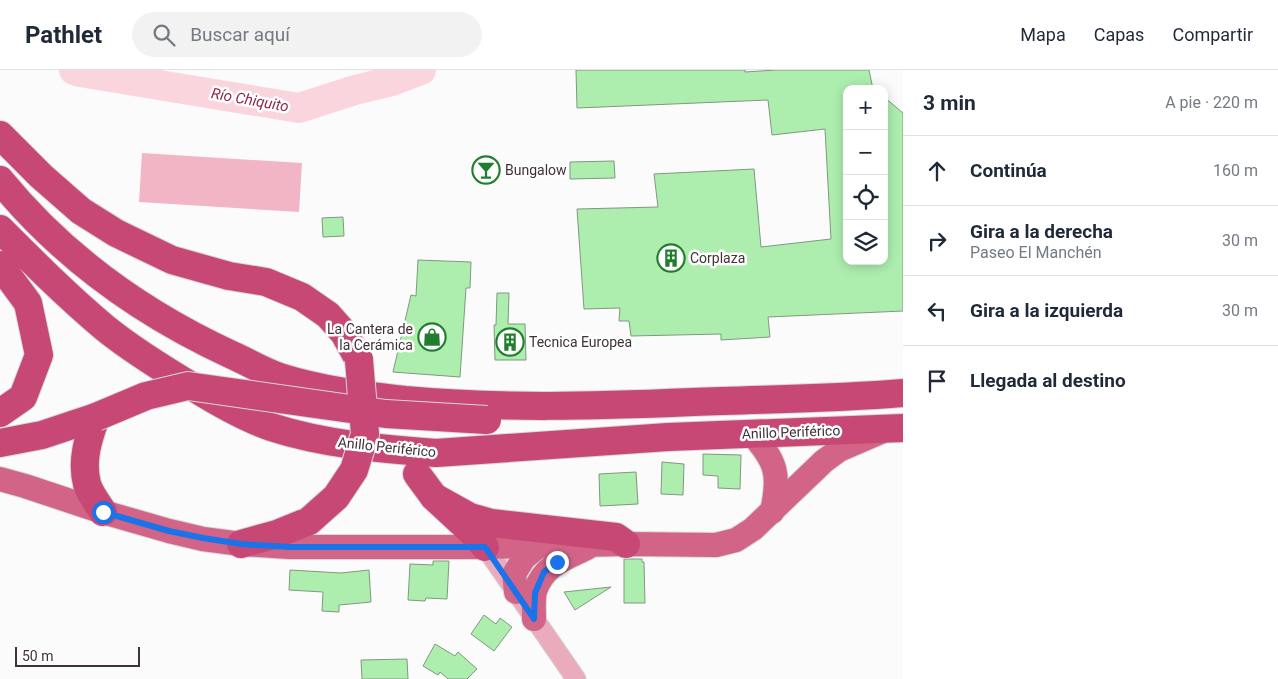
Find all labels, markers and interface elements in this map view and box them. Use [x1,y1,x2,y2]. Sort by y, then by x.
search box [132,12,482,57]
text: Pathlet [25,21,102,49]
icon: search [150,21,178,49]
text: Buscar aquí [190,23,290,46]
text: Mapa [1020,24,1066,45]
text: Capas [1094,24,1144,45]
text: Compartir [1172,24,1253,45]
water label: Río Chiquito [210,84,290,116]
map controls [843,85,888,265]
button: + [843,85,888,130]
text: 3 min [923,91,976,115]
text: A pie · 220 m [1165,93,1258,112]
button: − [843,130,888,175]
bar icon: Bungalow [471,155,501,185]
icon: ahead [923,157,951,185]
text: Continúa [970,159,1047,182]
text: 160 m [1213,161,1258,180]
place label: Bungalow [505,162,567,178]
button: locate [843,175,888,220]
button: layers [843,220,888,265]
text: Gira a la derecha [970,220,1113,243]
icon: right [923,227,951,255]
text: 30 m [1222,231,1258,250]
building icon: Corplaza [656,243,686,273]
text: Paseo El Manchén [970,243,1102,262]
place label: Corplaza [690,250,745,266]
icon: left [923,297,951,325]
text: Gira a la izquierda [970,299,1123,322]
text: 30 m [1222,301,1258,320]
place label: La Cantera de la Cerámica [327,321,413,353]
shop icon: La Cantera de la Cerámica [417,322,447,352]
building icon: Tecnica Europea [495,327,525,357]
place label: Tecnica Europea [529,334,632,350]
icon: arrive [923,367,951,395]
text: Llegada al destino [970,369,1126,392]
street label: Anillo Periférico [742,422,840,442]
street label: Anillo Periférico [337,434,437,460]
route start [92,501,115,524]
route end [546,551,569,574]
scale bar [15,644,140,667]
text: 50 m [22,648,54,664]

